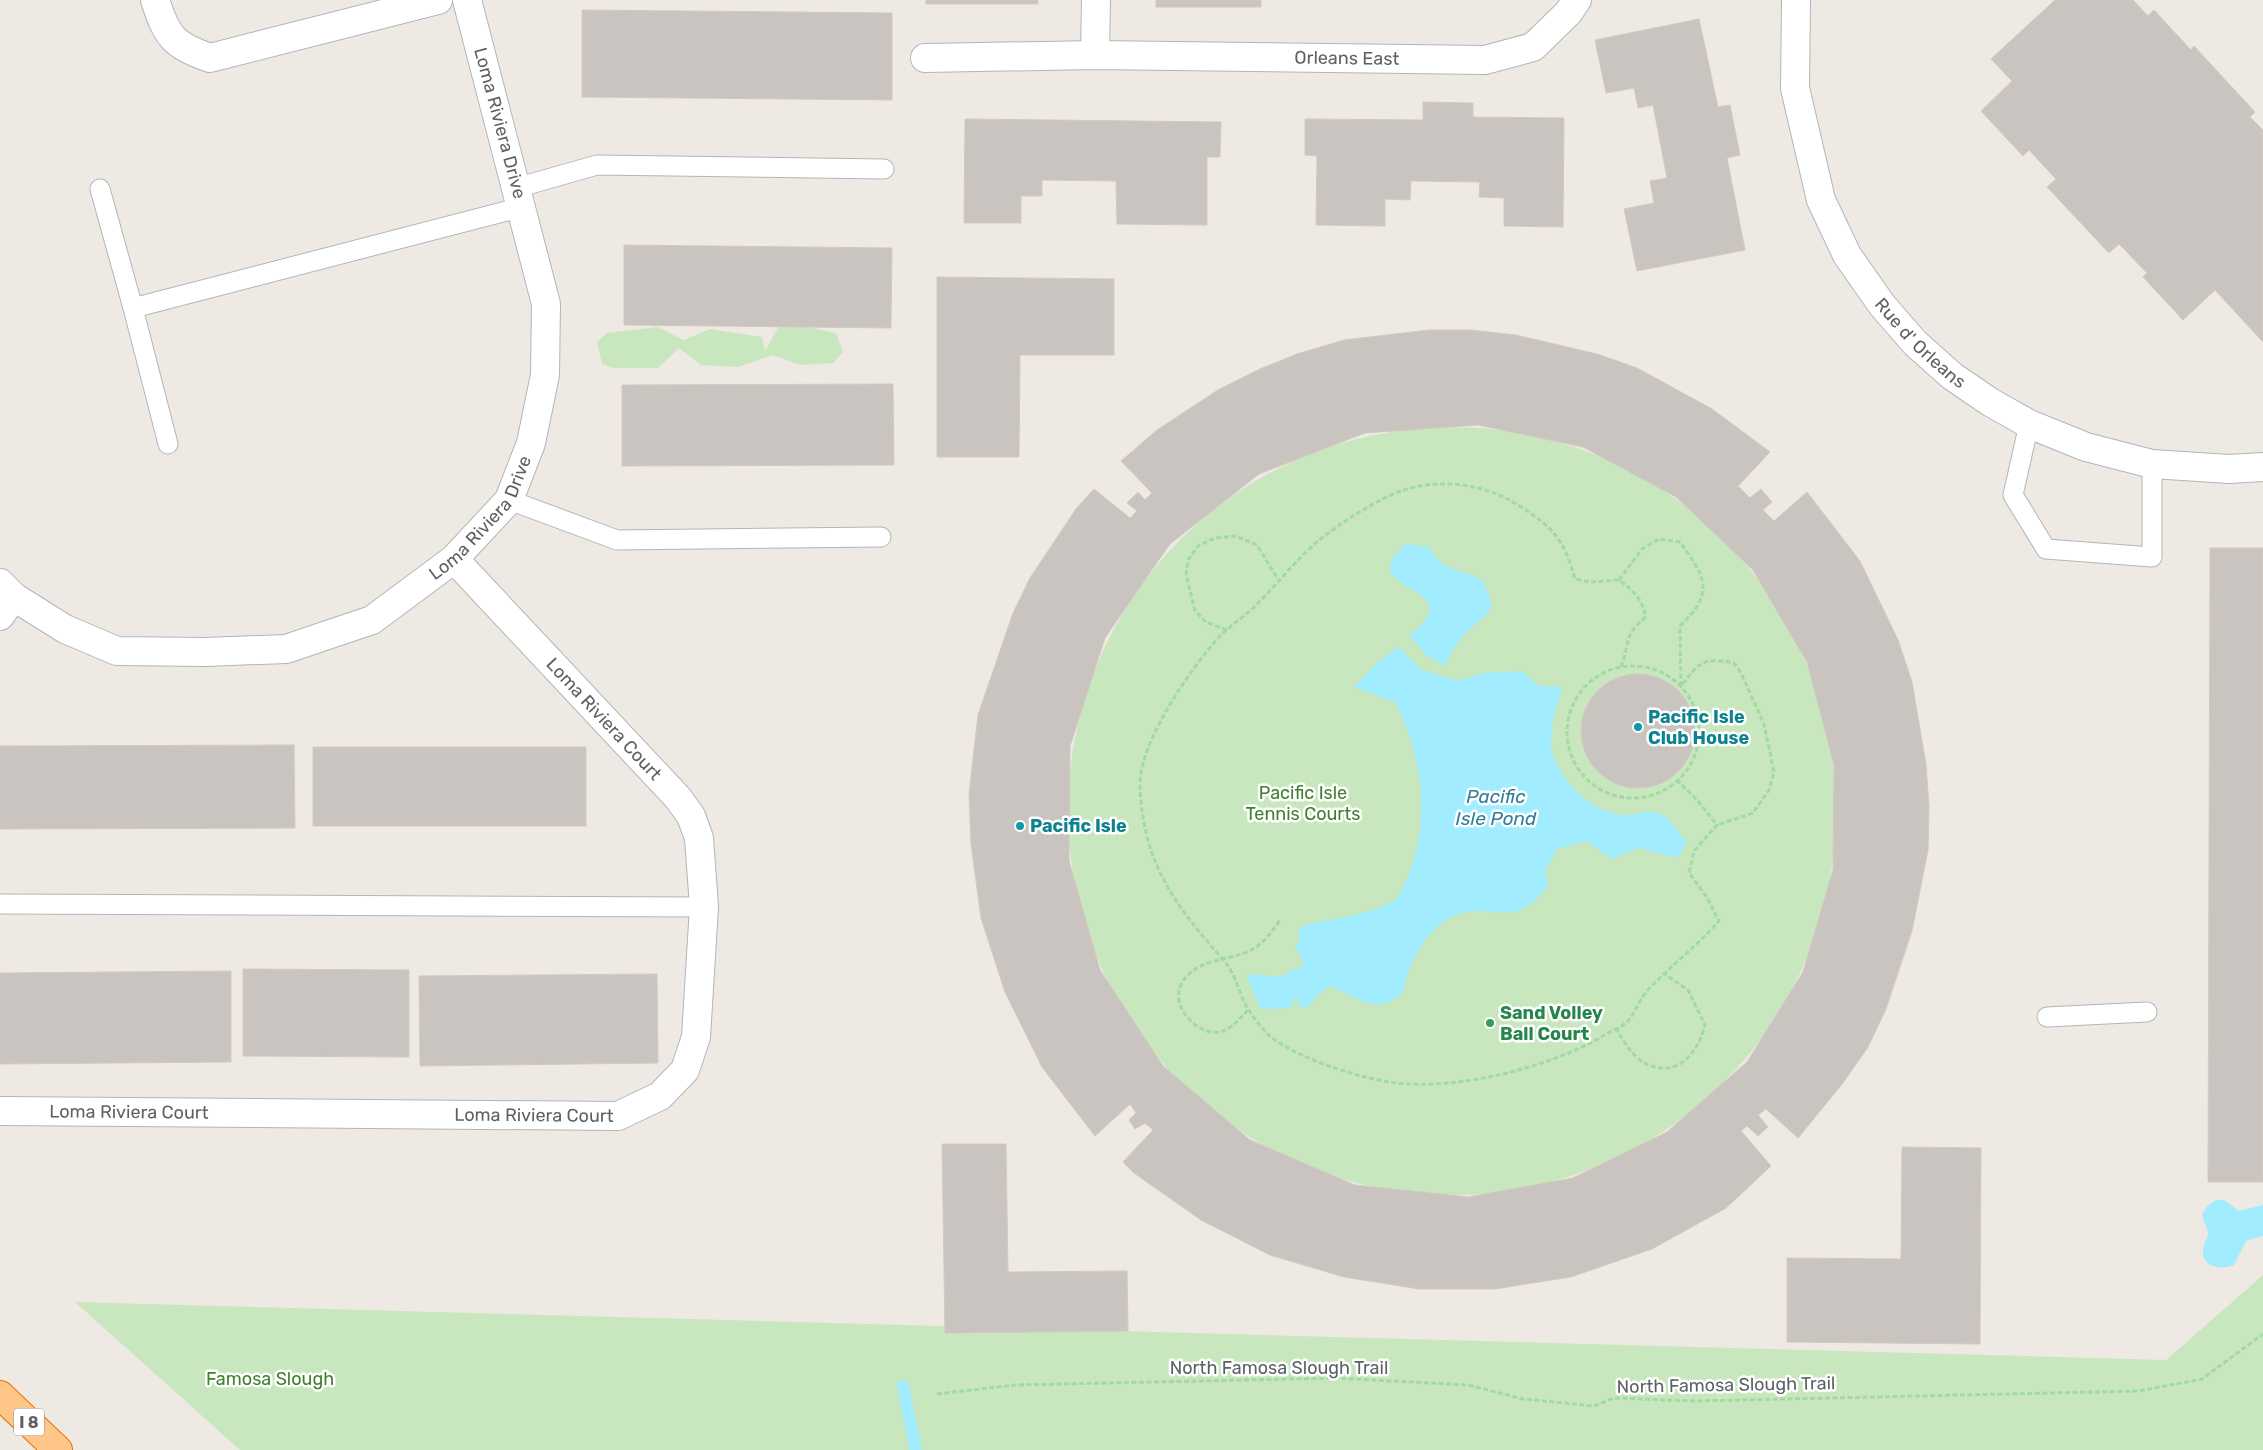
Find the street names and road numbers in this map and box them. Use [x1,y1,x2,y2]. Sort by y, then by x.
street label: Loma Riviera Drive [469,45,531,201]
street label: Orleans East [1294,47,1400,70]
street label: Rue d' Orleans [1870,293,1970,393]
street label: Loma Riviera Drive [425,452,536,585]
street label: Loma Riviera Court [542,653,666,785]
street label: Loma Riviera Court [49,1100,209,1124]
street label: Loma Riviera Court [454,1104,614,1127]
street label: North Famosa Slough Trail [1170,1357,1388,1379]
street label: North Famosa Slough Trail [1617,1372,1835,1398]
road number: I 8 [14,1408,44,1435]

